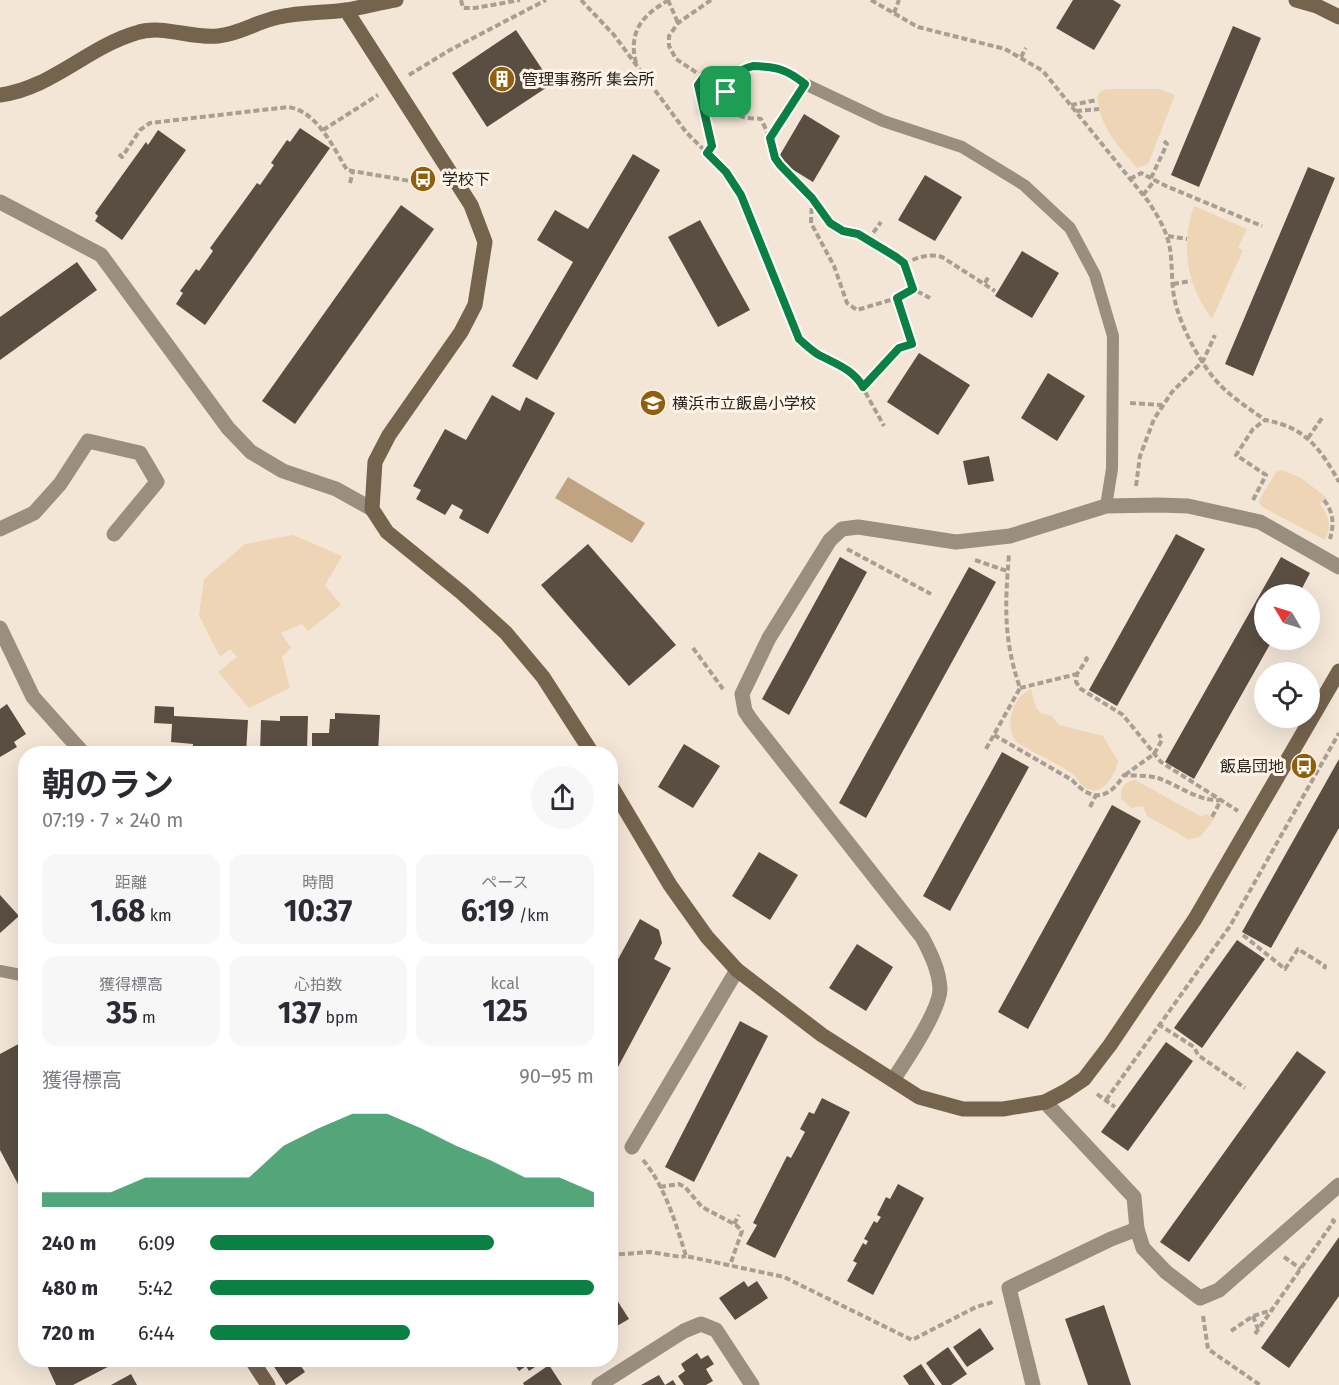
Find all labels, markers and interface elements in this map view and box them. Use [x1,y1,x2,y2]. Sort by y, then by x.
building icon: 管理事務所 集会所 [487,64,517,94]
pin [700,66,751,117]
place label: 管理事務所 集会所 [522,70,654,89]
icon: arrive [709,75,742,108]
bus stop icon: 学校下 [408,164,438,194]
place label: 学校下 [442,170,490,189]
school or university icon: 横浜市立飯島小学校 [638,388,668,418]
place label: 横浜市立飯島小学校 [672,394,816,413]
north arrow [1254,584,1320,650]
map controls [1254,584,1320,728]
button: locate [1254,662,1320,728]
bus stop icon: 飯島団地 [1289,751,1319,781]
place label: 飯島団地 [1220,757,1284,776]
text: 朝のラン [42,765,174,805]
button: share [531,766,594,829]
text: 07:19 · 7 × 240 m [42,808,183,832]
text: 距離 [115,873,147,892]
text: 時間 [302,873,334,892]
text: ペース [481,873,529,892]
text: 1.68 [90,893,146,929]
text: 10:37 [284,893,352,929]
text: 6:19 [461,893,515,929]
text: km [146,906,172,925]
text: /km [515,906,549,925]
text: kcal [491,974,519,993]
text: 獲得標高 [99,975,163,994]
text: 心拍数 [294,975,342,994]
text: 125 [482,993,528,1029]
text: 35 [106,995,138,1031]
text: 137 [278,995,321,1031]
text: m [138,1008,156,1027]
text: bpm [321,1008,358,1027]
text: 90–95 m [519,1064,594,1088]
text: 獲得標高 [42,1068,122,1092]
text: 240 m [42,1231,96,1255]
text: 6:09 [138,1231,175,1255]
text: 480 m [42,1276,98,1300]
text: 5:42 [138,1276,173,1300]
text: 720 m [42,1321,95,1345]
text: 6:44 [138,1321,175,1345]

